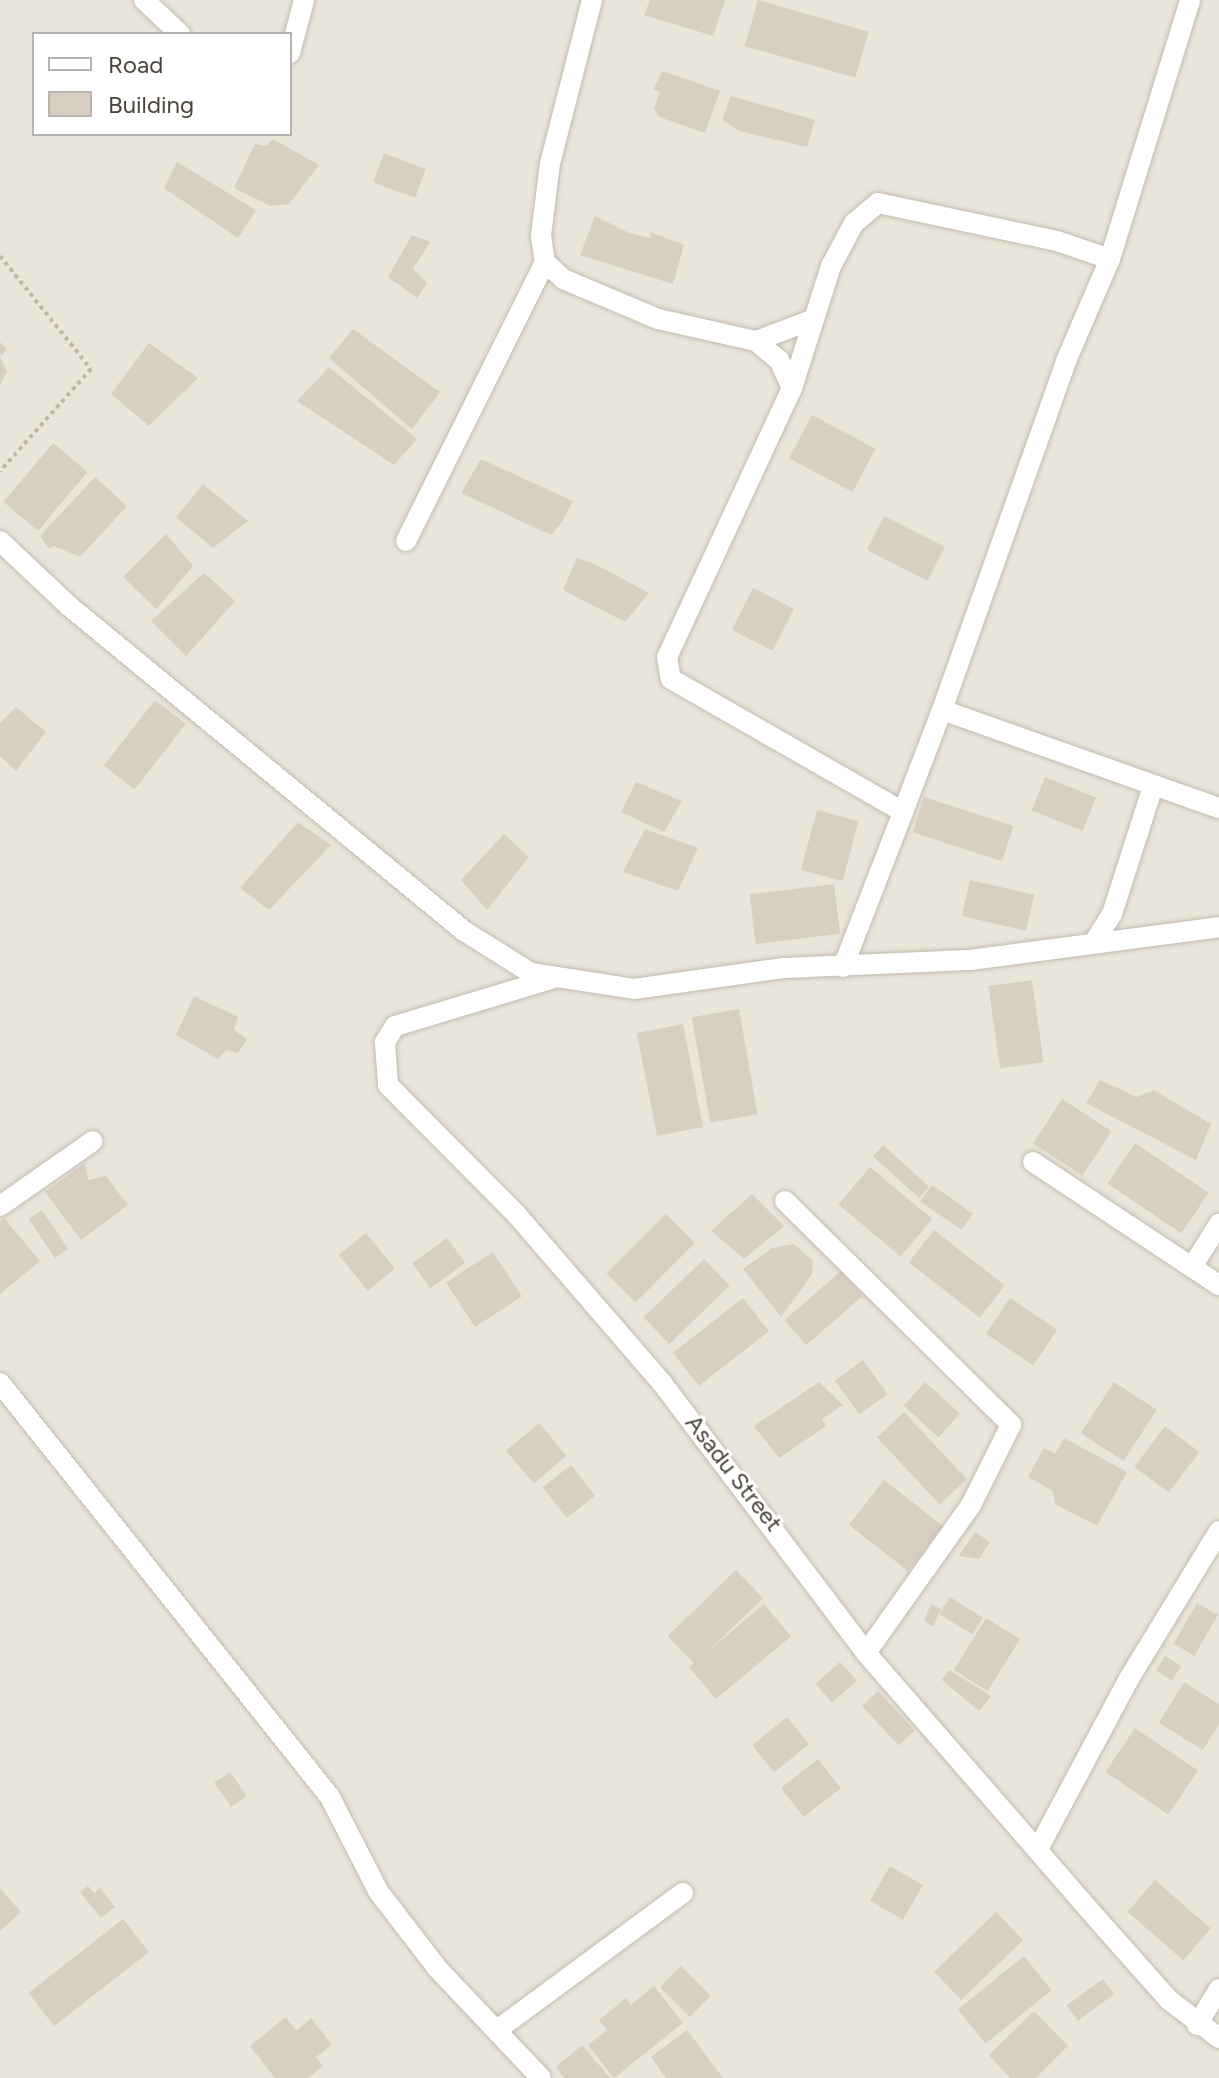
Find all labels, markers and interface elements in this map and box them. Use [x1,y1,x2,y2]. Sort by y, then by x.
legend [32,32,292,136]
text: Road [108,50,163,79]
text: Building [108,90,194,119]
street label: Asadu Street [679,1409,789,1537]

